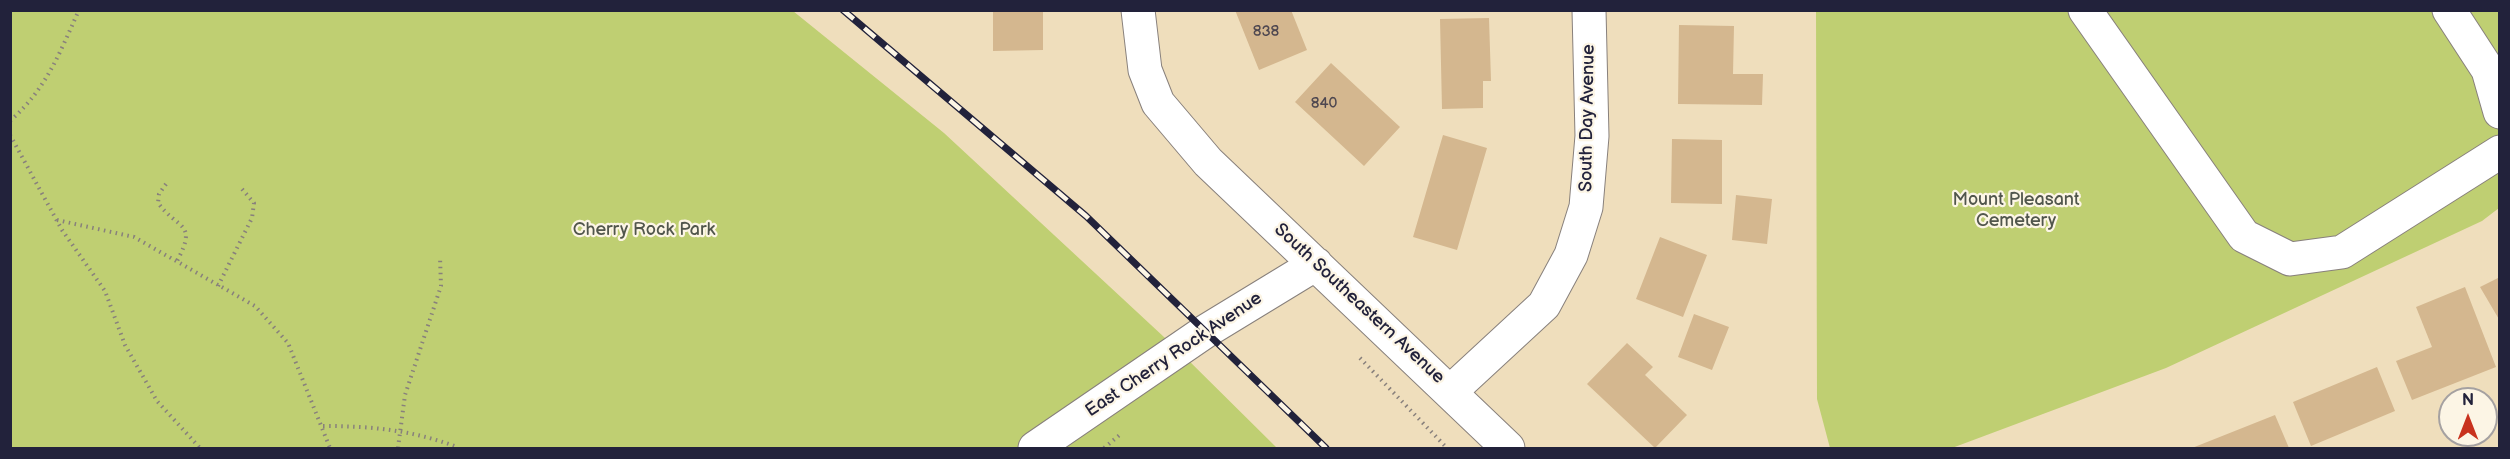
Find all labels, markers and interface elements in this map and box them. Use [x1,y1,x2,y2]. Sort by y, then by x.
house number: 838 [1253,23,1279,41]
street label: South Day Avenue [1576,44,1600,192]
house number: 840 [1311,95,1337,113]
park label: Mount Pleasant Cemetery [1953,189,2079,232]
park label: Cherry Rock Park [573,219,715,241]
street label: South Southeastern Avenue [1269,219,1449,389]
street label: East Cherry Rock Avenue [1082,288,1266,422]
north arrow [2438,387,2498,447]
text: N [2462,391,2474,410]

